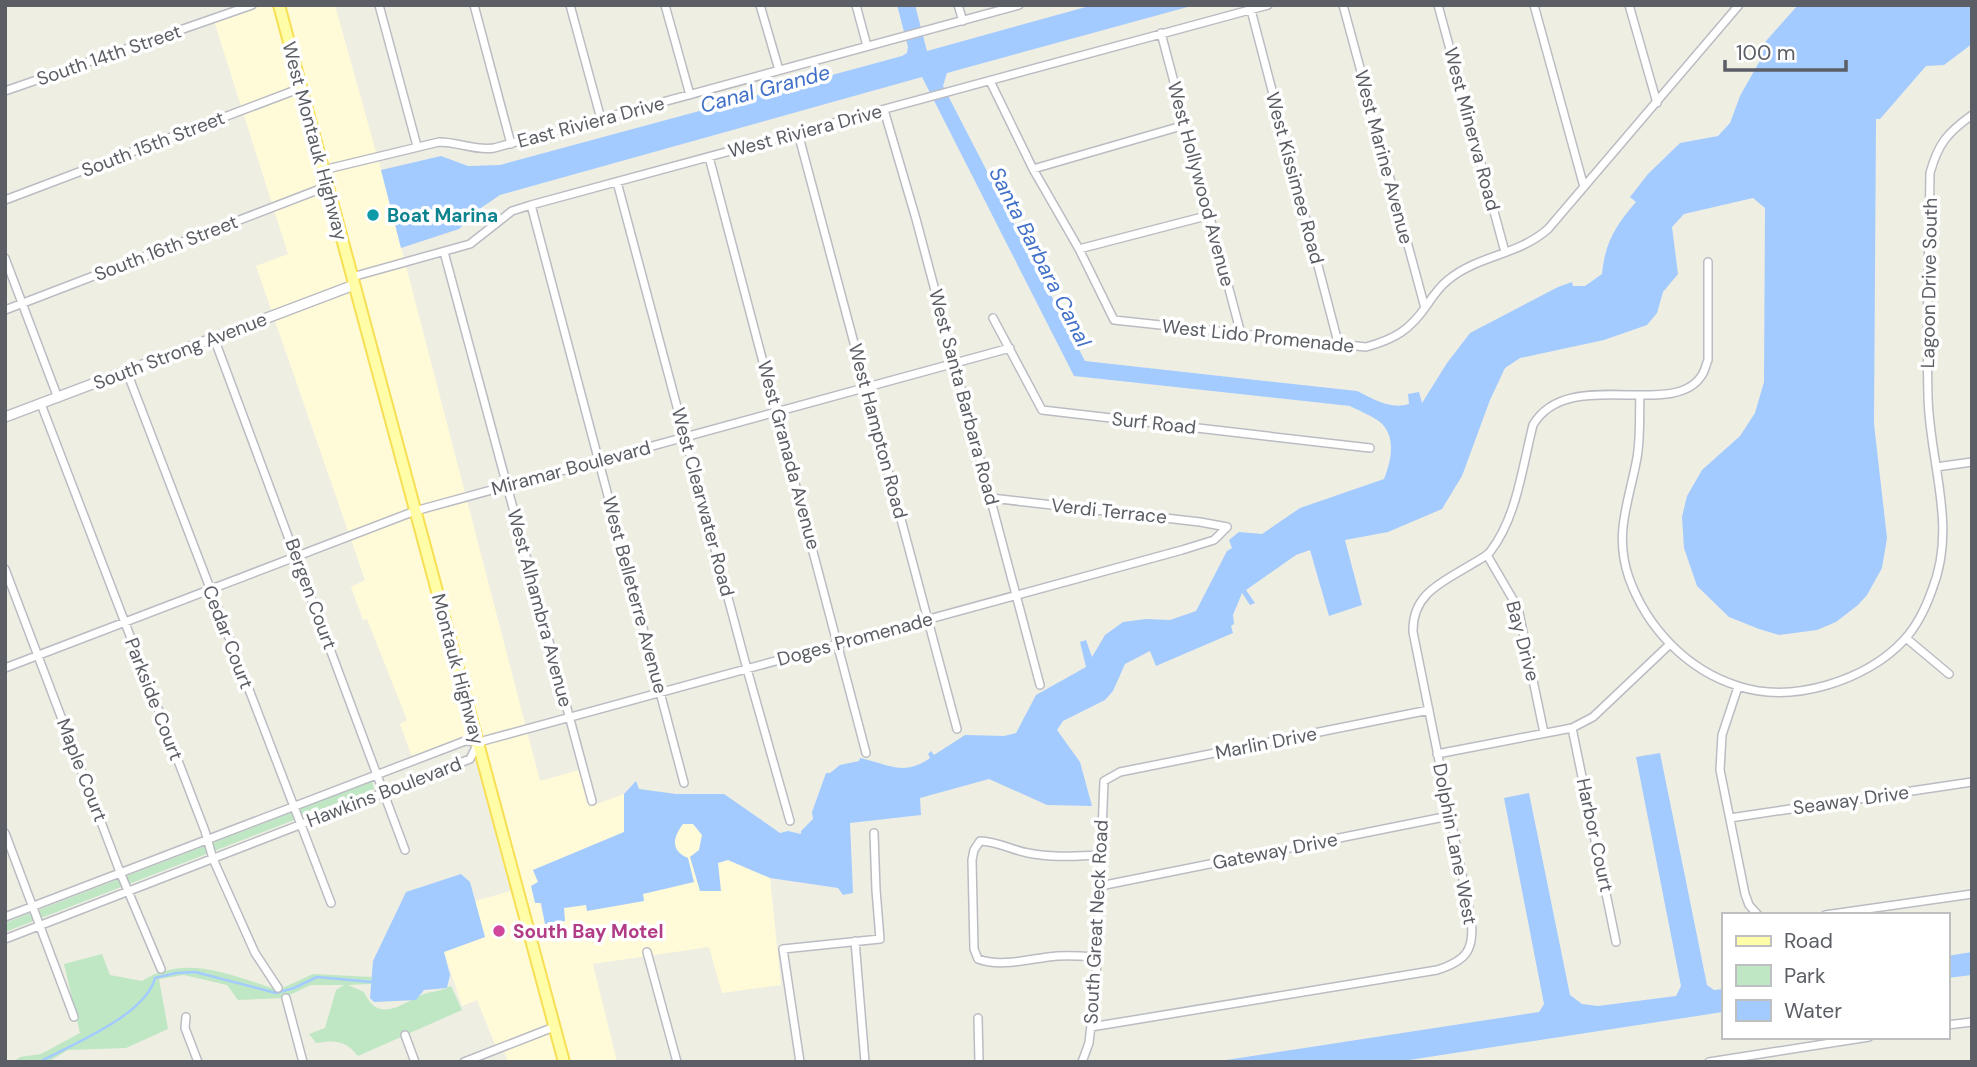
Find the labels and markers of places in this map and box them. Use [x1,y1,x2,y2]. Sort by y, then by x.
place label: Boat Marina [387,203,498,228]
marker: Boat Marina [365,207,381,223]
place label: South Bay Motel [513,919,664,944]
marker: South Bay Motel [491,923,507,939]

